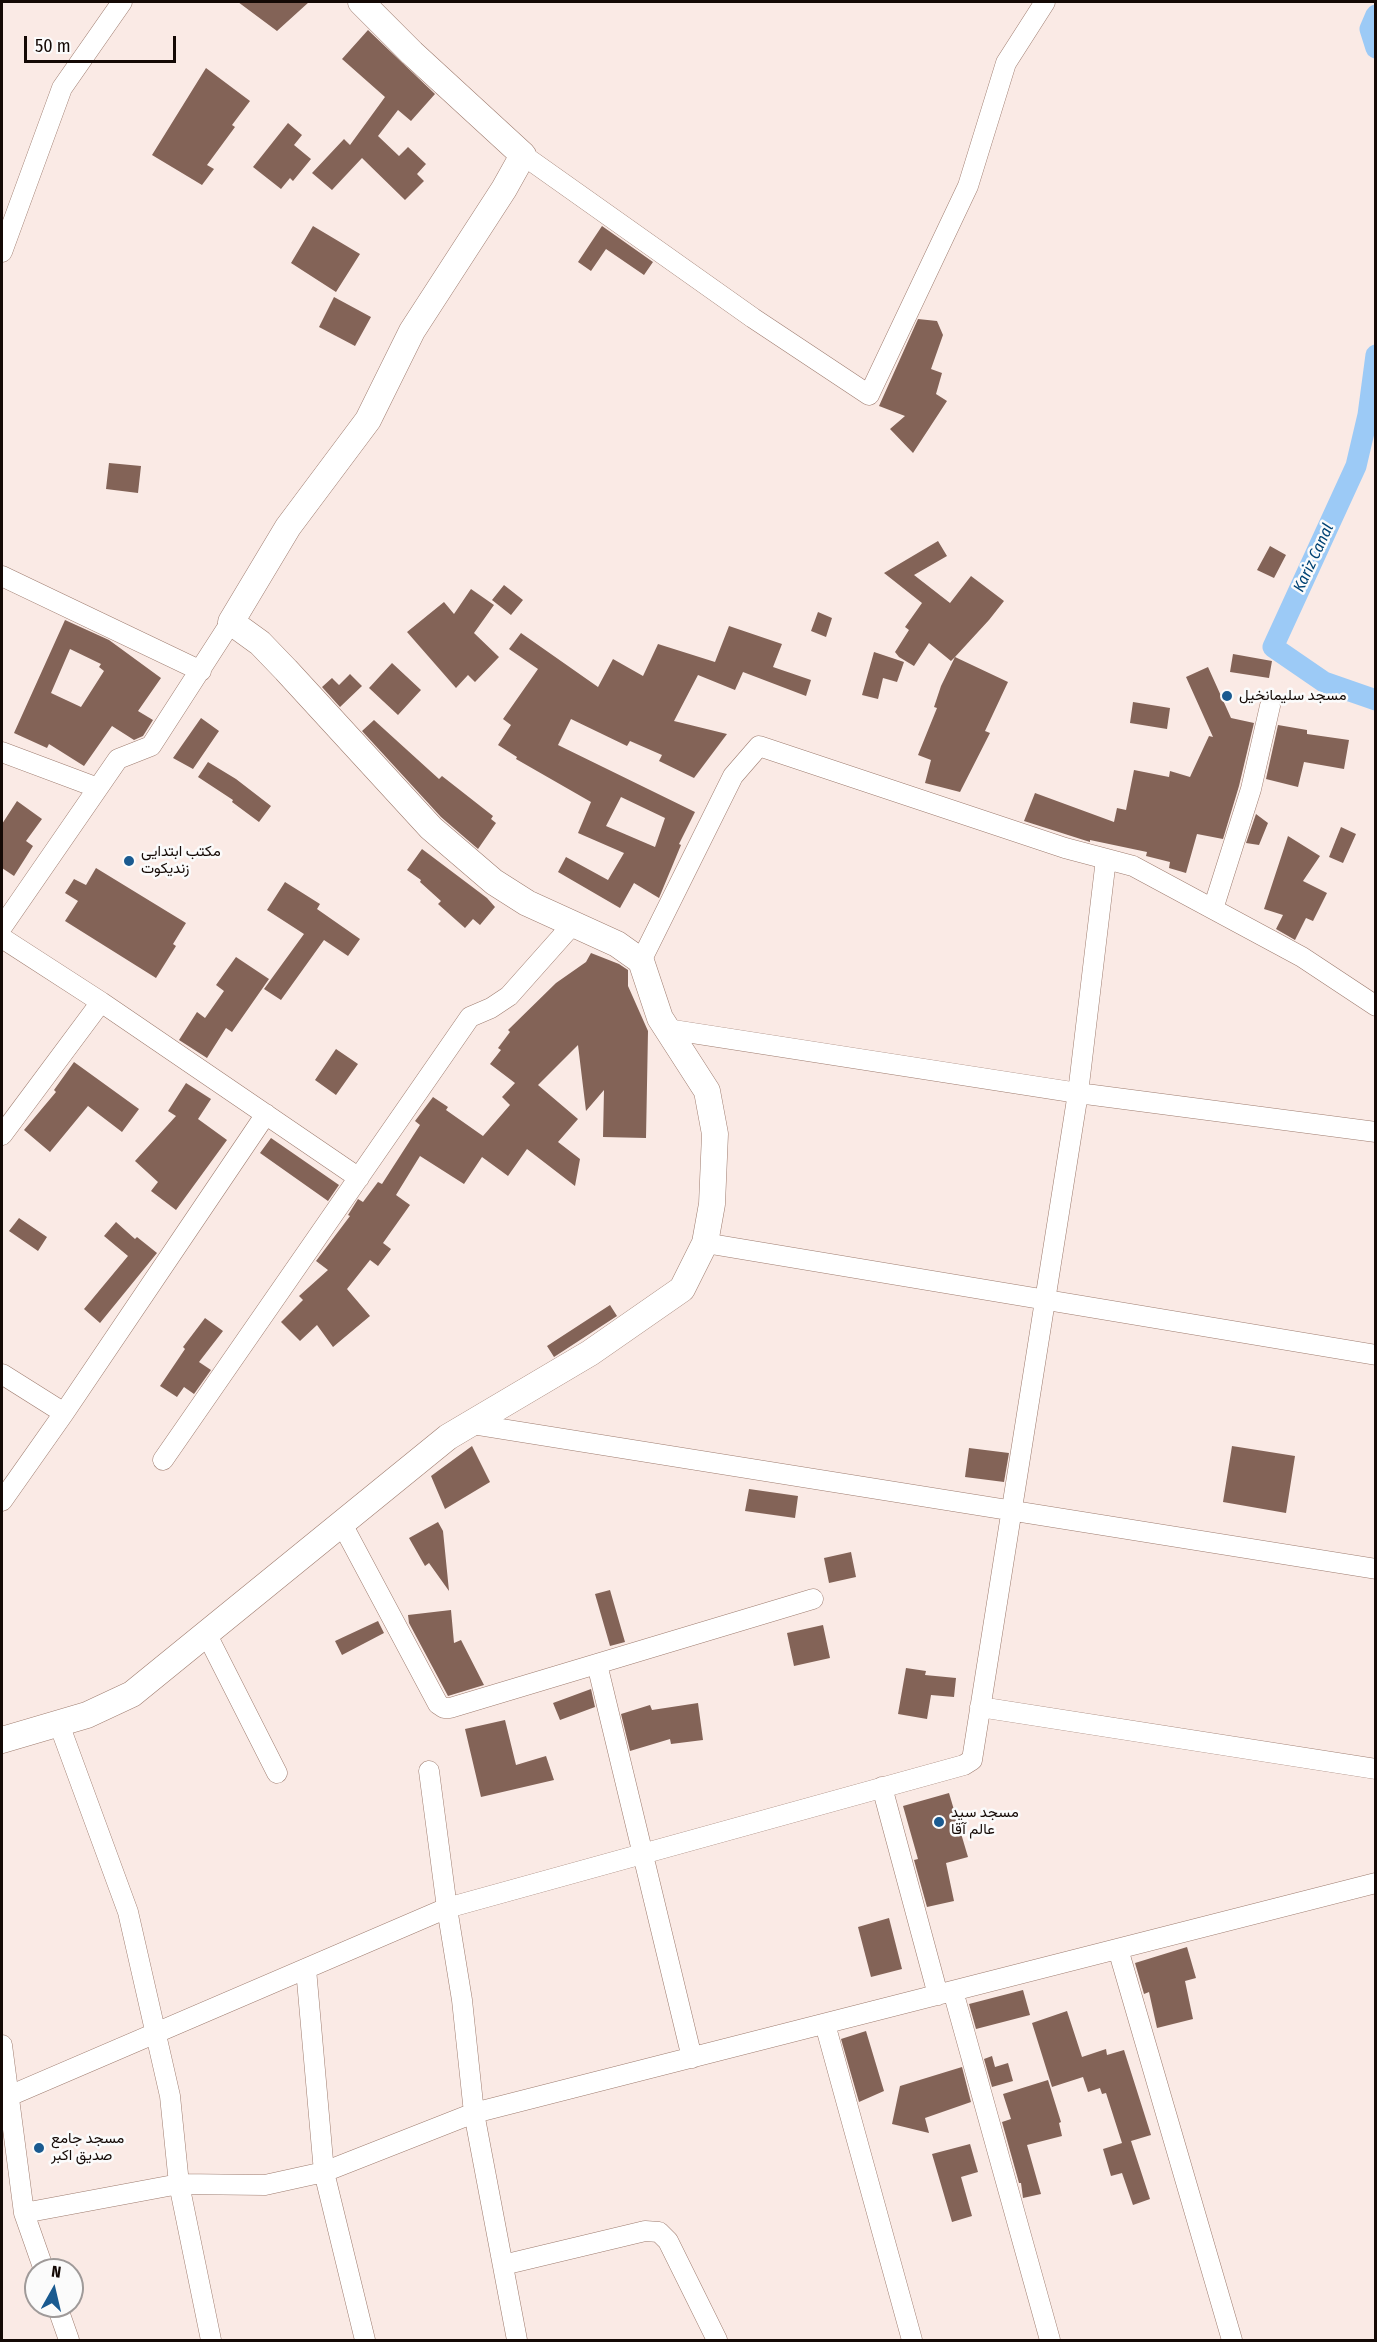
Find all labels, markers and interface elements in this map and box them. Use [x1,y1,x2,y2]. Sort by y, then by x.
scale bar [27,24,178,62]
text: 50 m [35,35,71,57]
water label: Kariz Canal [1290,521,1338,595]
place label: مسجد سلیمانخیل [1239,687,1346,705]
marker: مسجد سلیمانخیل [1220,689,1234,703]
place label: مکتب ابتدایی زندیکوت [141,843,221,878]
marker: مکتب ابتدایی زندیکوت [122,854,136,868]
place label: مسجد سید عالم آقا [951,1804,1019,1839]
marker: مسجد سید عالم آقا [932,1815,946,1829]
place label: مسجد جامع صدیق اکبر [51,2130,124,2165]
marker: مسجد جامع صدیق اکبر [32,2141,46,2155]
north arrow [24,2258,84,2318]
text: N [50,2262,62,2282]

